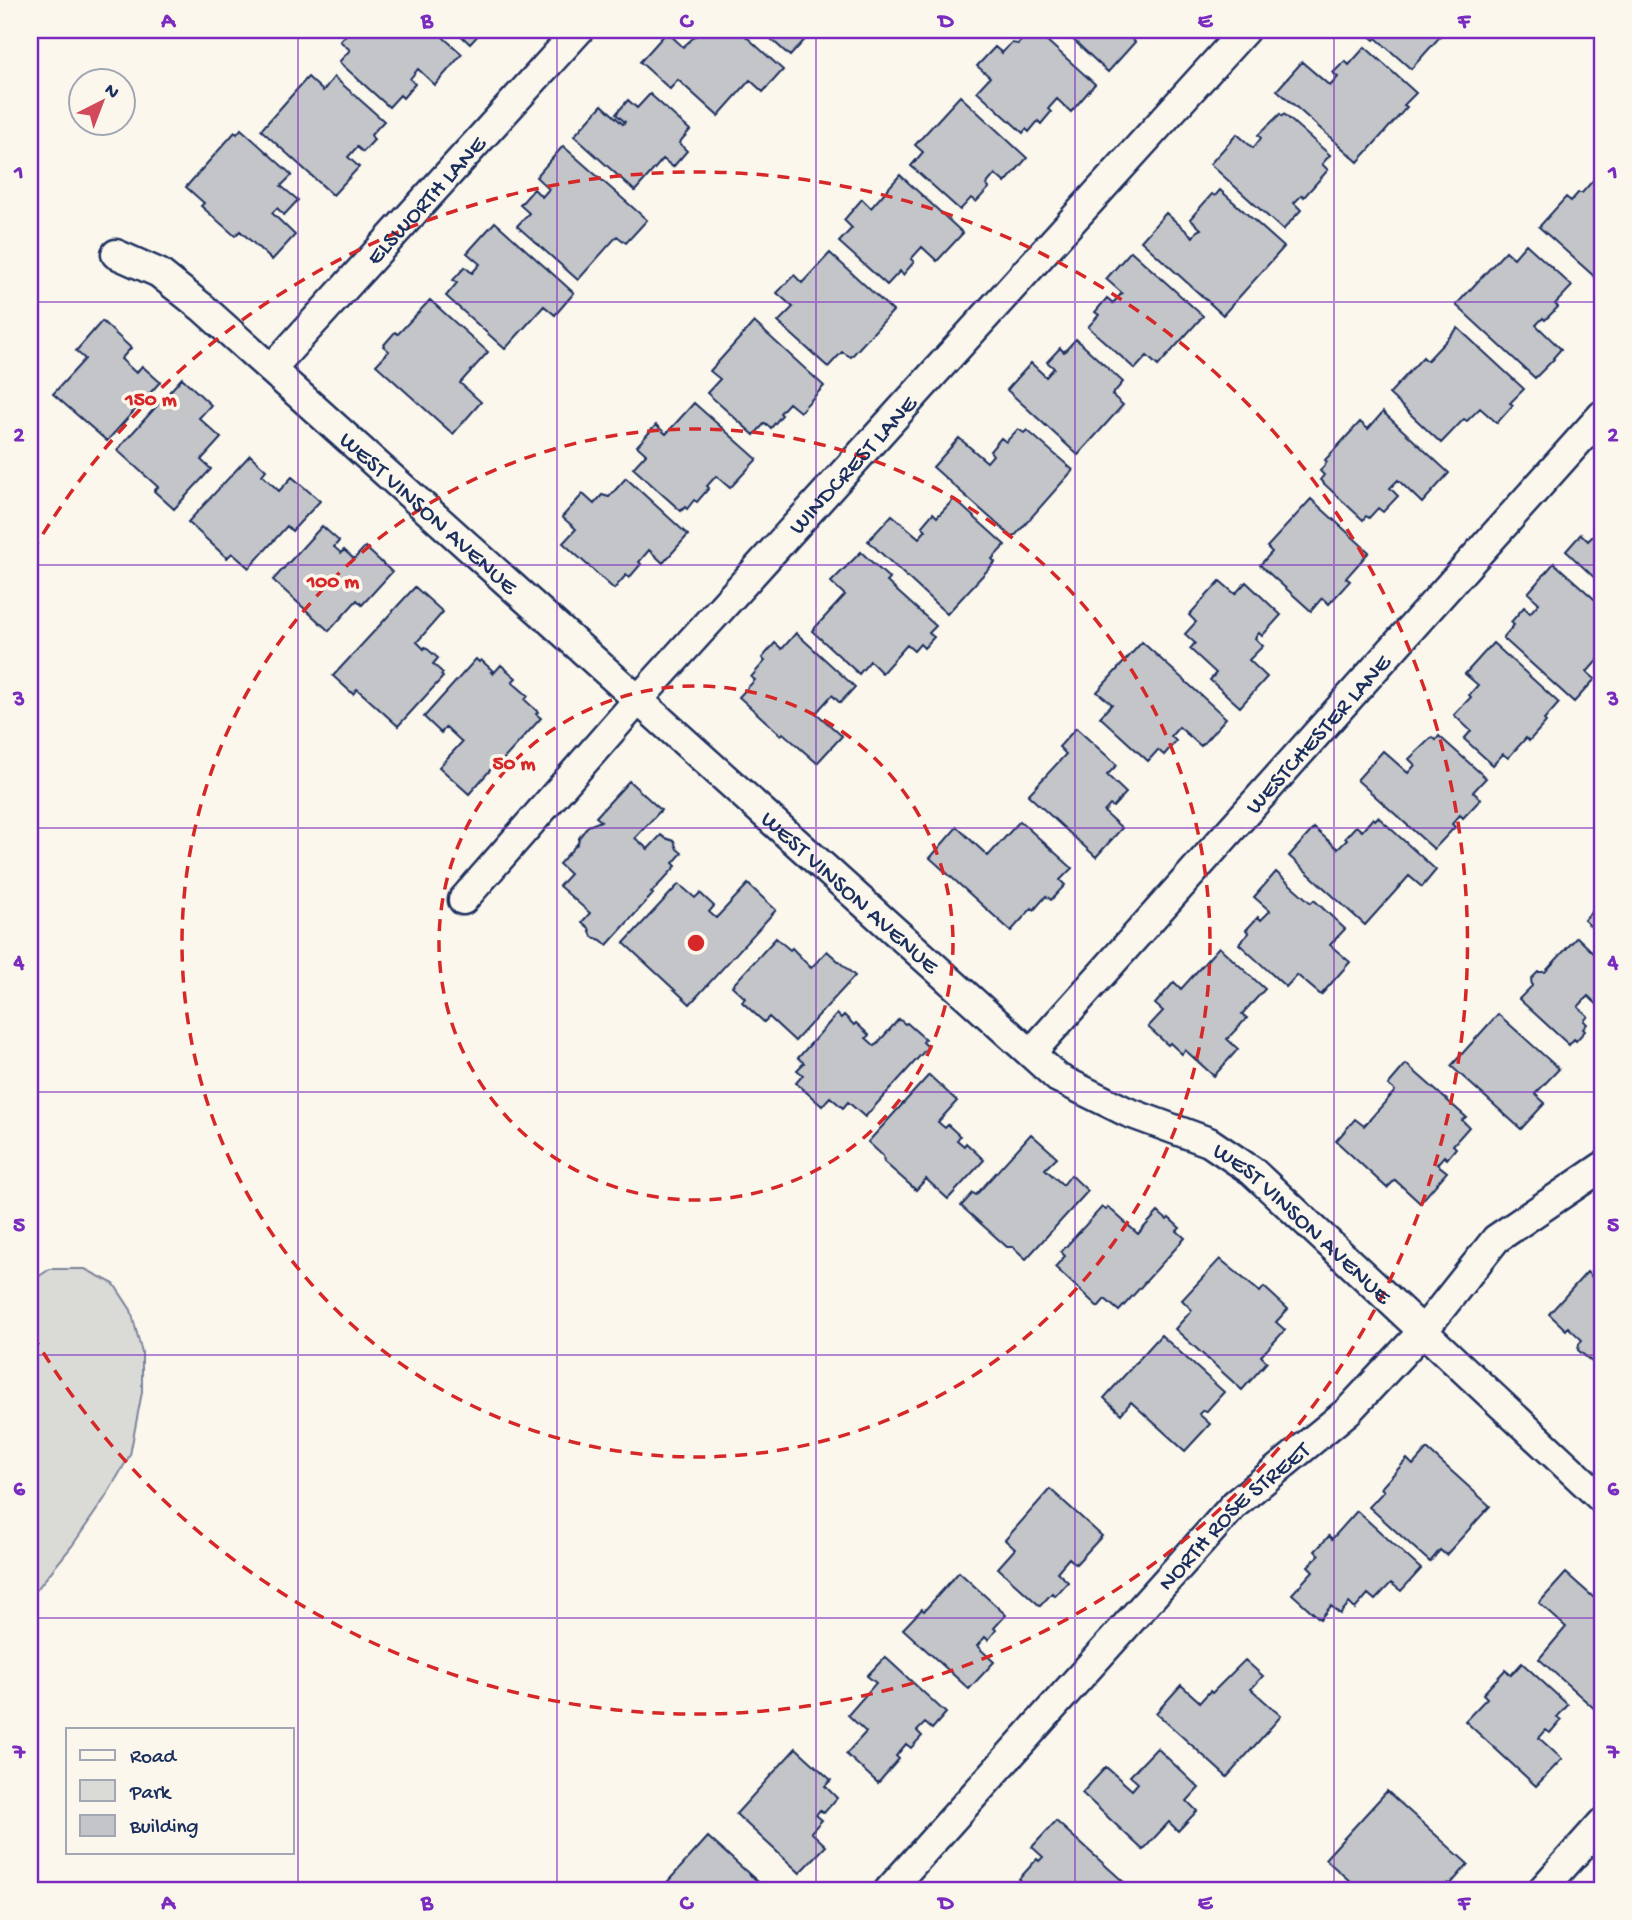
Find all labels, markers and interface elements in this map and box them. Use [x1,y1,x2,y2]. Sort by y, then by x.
text: A [160,9,176,36]
text: B [420,9,434,36]
text: C [680,9,695,36]
text: D [937,9,955,36]
text: E [1198,9,1214,36]
text: F [1457,9,1472,36]
north arrow [66,66,136,136]
text: N [99,79,123,105]
street label: ELSWORTH LANE [362,130,494,273]
text: 1 [13,160,24,187]
text: 1 [1607,160,1618,187]
text: 150 m [124,389,177,414]
street label: WINDCREST LANE [784,390,925,542]
text: 2 [13,423,25,450]
text: 2 [1607,423,1619,450]
street label: WEST VINSON AVENUE [332,427,523,603]
text: 100 m [306,571,359,596]
street label: WESTCHESTER LANE [1241,649,1399,822]
text: 3 [12,687,25,714]
text: 3 [1606,687,1619,714]
text: 50 m [493,753,536,778]
street label: WEST VINSON AVENUE [753,806,944,982]
centre of rings [684,931,708,955]
text: 4 [13,950,25,977]
text: 4 [1607,950,1619,977]
street label: WEST VINSON AVENUE [1206,1138,1397,1313]
text: 5 [13,1213,25,1240]
text: 5 [1607,1213,1619,1240]
street label: NORTH ROSE STREET [1153,1436,1319,1598]
text: 6 [13,1477,26,1504]
text: 6 [1607,1477,1620,1504]
legend [66,1728,294,1854]
text: 7 [12,1740,26,1767]
text: 7 [1606,1740,1620,1767]
text: Road [130,1746,178,1771]
text: Park [129,1782,173,1807]
text: Building [129,1816,199,1841]
text: A [160,1891,176,1918]
text: B [420,1891,434,1918]
text: C [680,1891,695,1918]
text: D [937,1891,955,1918]
text: E [1198,1891,1214,1918]
text: F [1457,1891,1472,1918]

